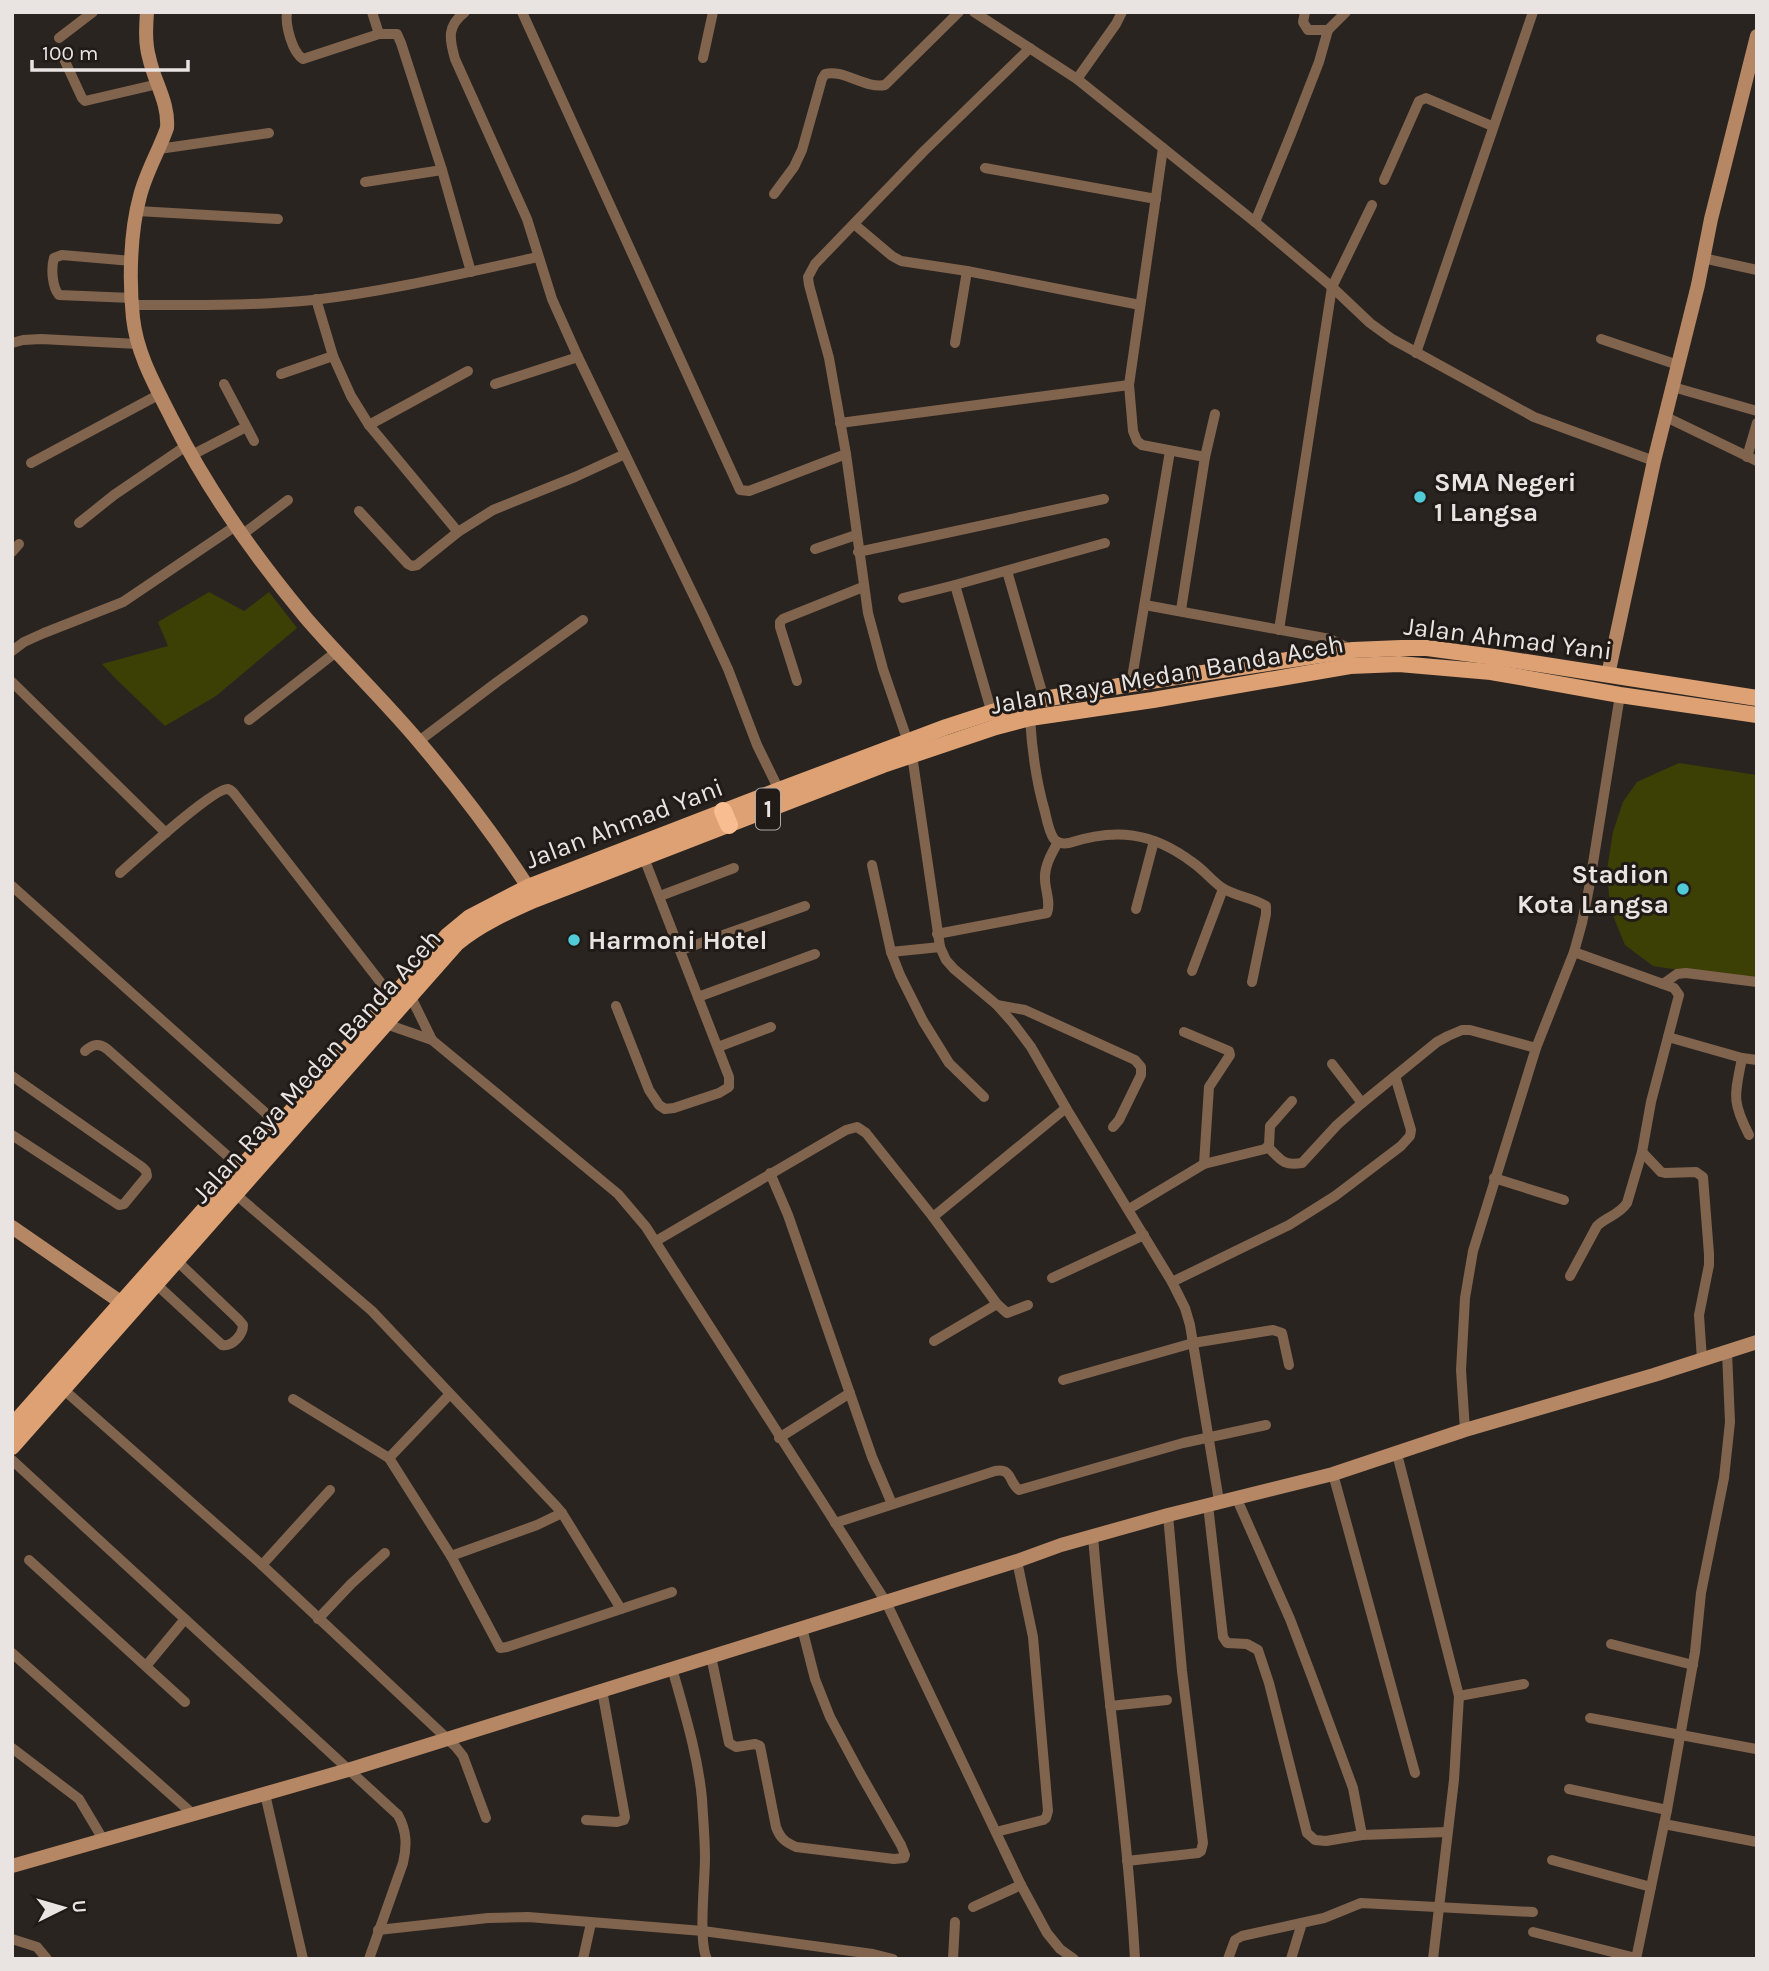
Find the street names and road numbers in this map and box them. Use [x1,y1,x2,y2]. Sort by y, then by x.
street label: Jalan Ahmad Yani [1402,610,1614,667]
street label: Jalan Raya Medan Banda Aceh [988,628,1346,721]
street label: Jalan Ahmad Yani [521,771,728,875]
road number: 1 [756,788,780,830]
street label: Jalan Raya Medan Banda Aceh [185,923,448,1210]

